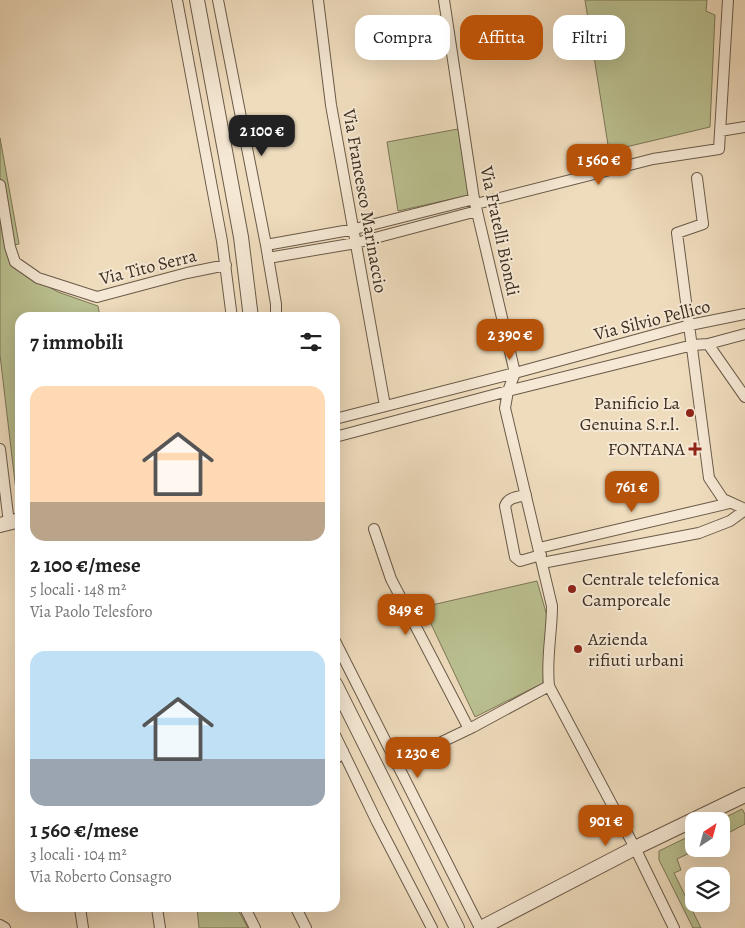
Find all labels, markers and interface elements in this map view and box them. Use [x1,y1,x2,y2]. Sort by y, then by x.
chip: Compra [355,15,450,60]
chip: Affitta [460,15,543,60]
chip: Filtri [553,15,625,60]
street label: Via Francesco Marinaccio [337,106,393,295]
pin: 2 100 € [216,114,308,157]
text: 2 100 € [240,120,284,142]
pin: 1 560 € [553,144,645,186]
text: 1 560 € [578,149,620,171]
street label: Via Fratelli Biondi [474,163,525,298]
street label: Via Tito Serra [96,243,200,291]
street label: Via Silvio Pellico [590,294,713,346]
pin: 2 390 € [464,318,556,361]
text: 2 390 € [488,324,532,346]
text: 7 immobili [30,328,123,356]
icon: filters [297,328,325,356]
place label: Panificio La Genuina S.r.l. [580,391,681,436]
marker: Panificio La Genuina S.r.l. [684,407,696,419]
icon: home [133,419,223,509]
place label: FONTANA [608,437,685,461]
marker: FONTANA [689,443,701,455]
pin: 761 € [597,470,667,513]
text: 761 € [616,476,648,498]
text: 2 100 €/mese [30,551,141,579]
place label: Centrale telefonica Camporeale [582,567,720,612]
text: 5 locali · 148 m² [30,579,126,601]
marker: Centrale telefonica Camporeale [566,583,578,595]
pin: 849 € [371,594,441,636]
text: 849 € [389,599,423,621]
text: Via Paolo Telesforo [30,601,153,623]
place label: Azienda rifiuti urbani [587,627,684,672]
marker: Azienda rifiuti urbani [572,643,584,655]
icon: home [133,684,223,774]
pin: 1 230 € [372,736,464,779]
text: 1 230 € [396,742,440,764]
pin: 901 € [571,804,641,847]
text: 901 € [589,810,623,832]
north arrow [685,812,730,858]
map controls [685,812,730,912]
text: 1 560 €/mese [30,816,139,844]
text: 3 locali · 104 m² [30,844,127,866]
text: Via Roberto Consagro [30,866,172,888]
button: layers [685,867,730,912]

